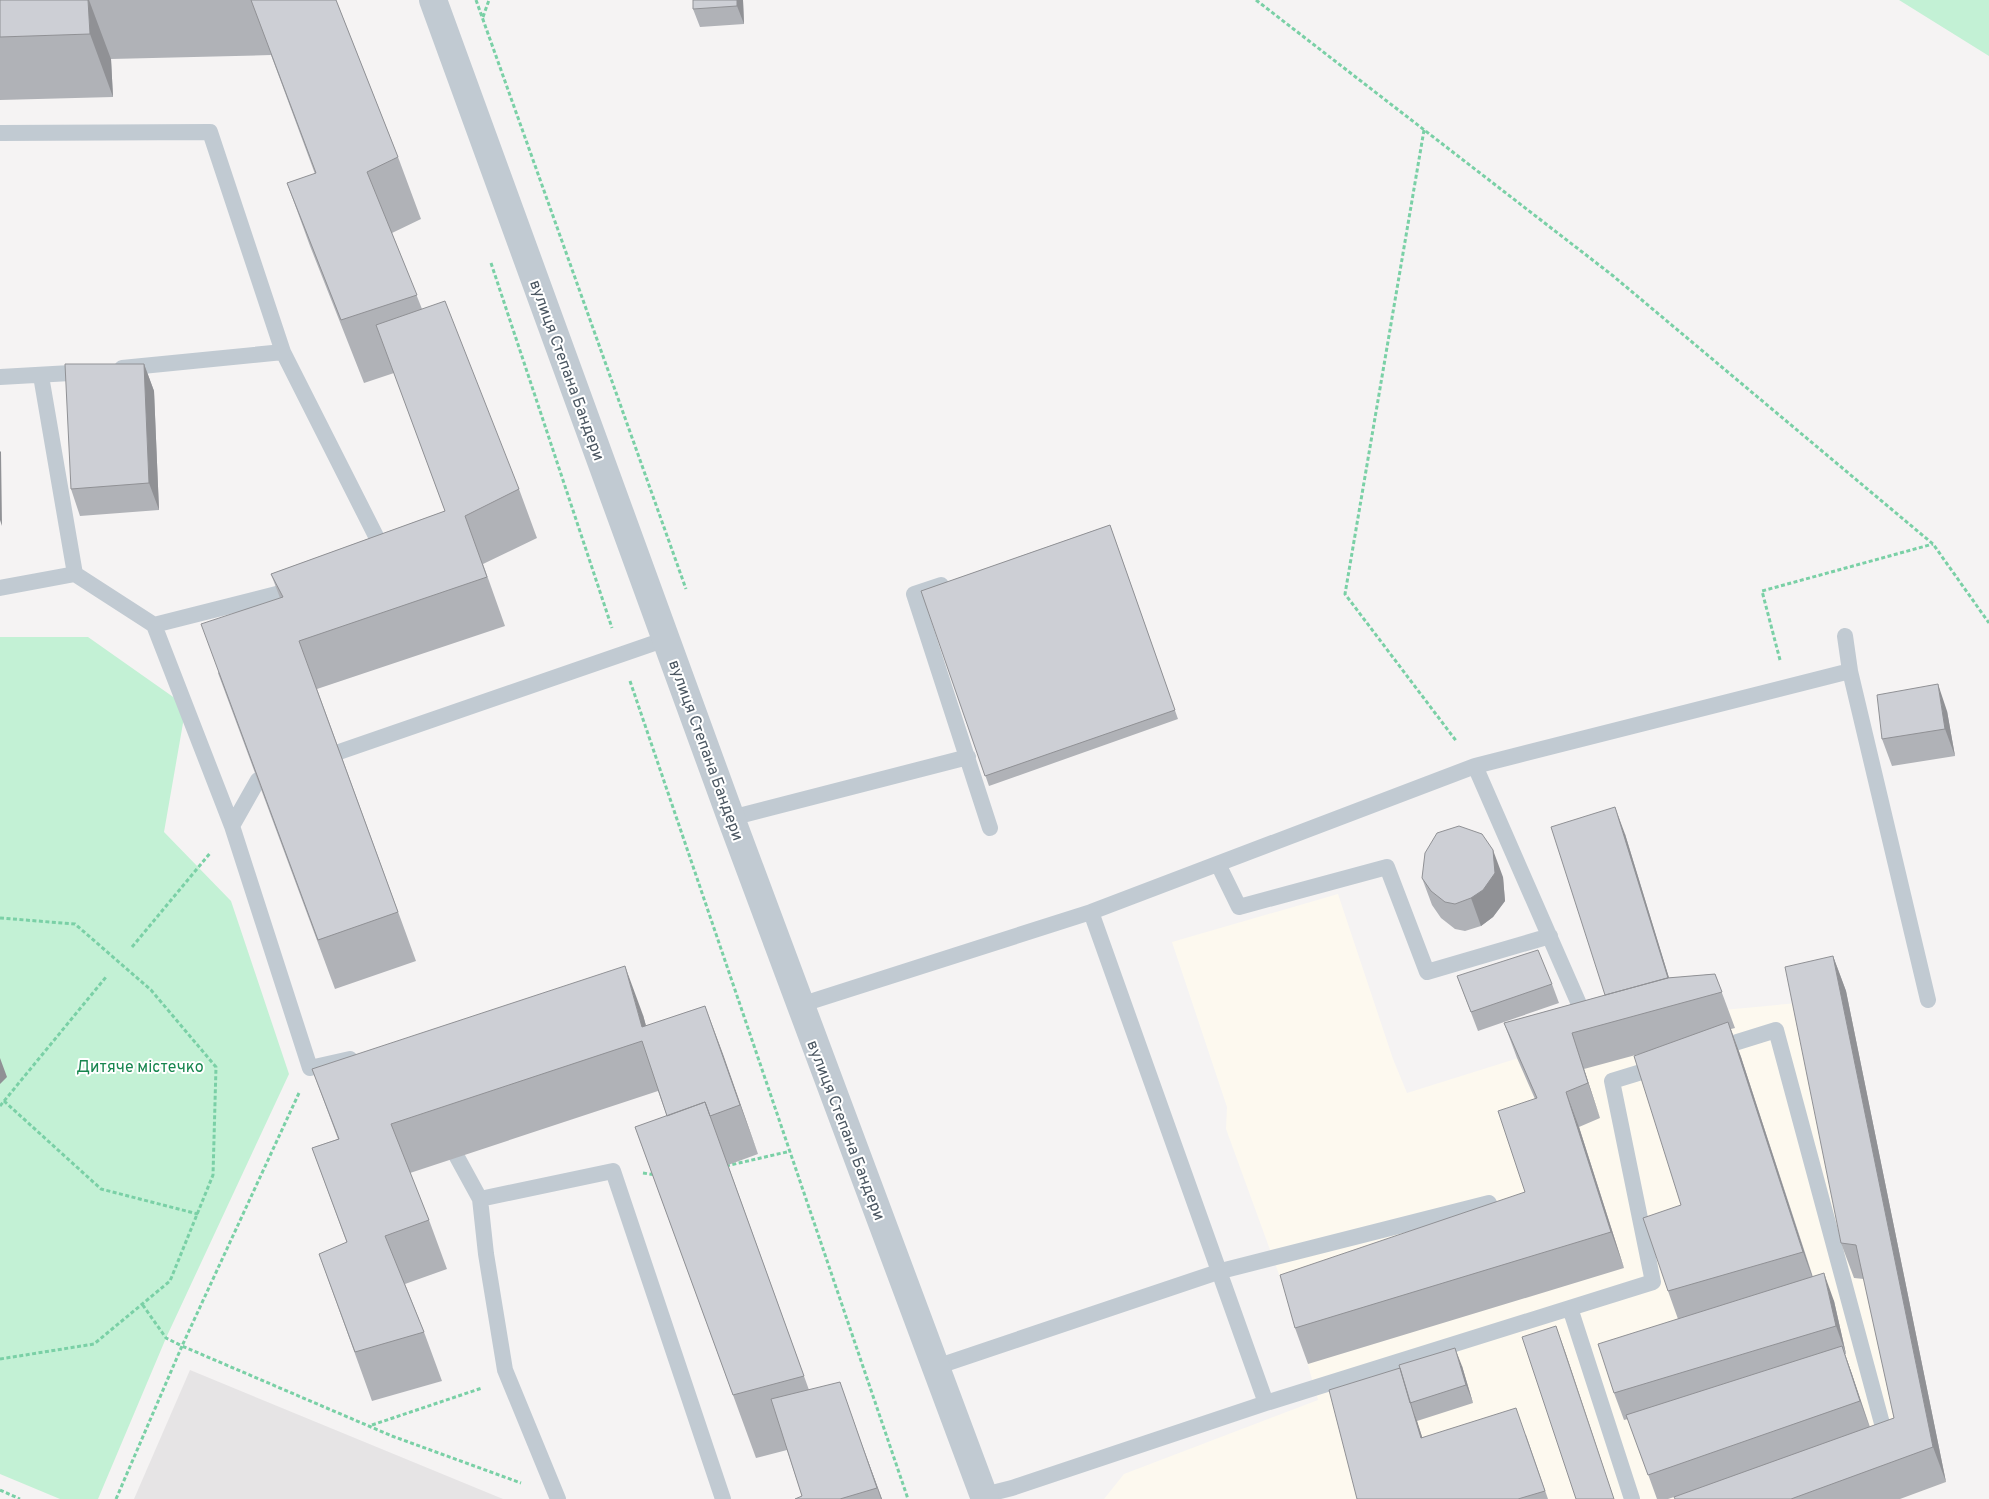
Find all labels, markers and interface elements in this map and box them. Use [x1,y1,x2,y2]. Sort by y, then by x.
street label: вулиця Степана Бандери [524,277,608,464]
street label: вулиця Степана Бандери [663,657,747,844]
street label: вулиця Степана Бандери [802,1038,889,1224]
park label: Дитяче містечко [76,1058,204,1078]

